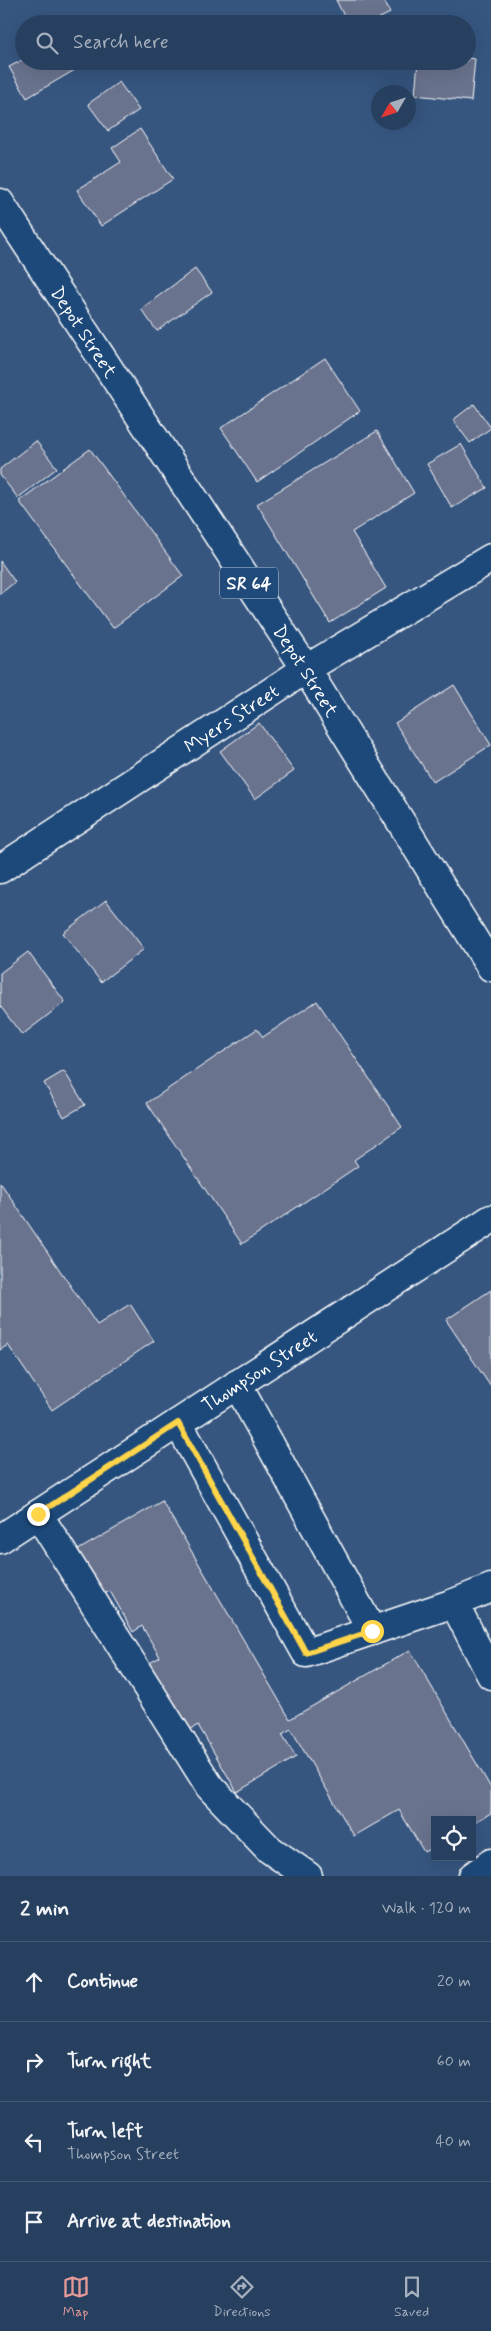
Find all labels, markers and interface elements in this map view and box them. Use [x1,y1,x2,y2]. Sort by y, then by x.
search box [15,15,476,70]
icon: search [33,29,61,57]
text: Search here [73,30,169,55]
north arrow [371,85,416,130]
street label: Depot Street [44,282,122,383]
road number: SR 64 [220,568,278,598]
street label: Depot Street [266,620,344,722]
street label: Myers Street [180,679,284,759]
street label: Thompson Street [197,1325,322,1418]
route end [27,1503,50,1526]
route start [361,1620,384,1643]
map controls [431,1816,476,1861]
button: locate [431,1816,476,1861]
text: 2 min [20,1895,69,1923]
text: Walk · 120 m [382,1898,471,1919]
icon: ahead [20,1968,48,1996]
text: Continue [67,1969,138,1994]
text: 20 m [437,1971,471,1992]
icon: right [20,2048,48,2076]
text: Turn right [67,2049,151,2074]
text: 60 m [437,2051,471,2072]
text: Turn left [67,2119,143,2144]
icon: left [20,2128,48,2156]
text: 40 m [435,2131,471,2152]
text: Thompson Street [67,2144,179,2165]
icon: arrive [20,2208,48,2236]
text: Arrive at destination [67,2209,231,2234]
tab: Map [62,2273,90,2321]
tab: Directions [213,2273,271,2321]
tab: Saved [394,2273,429,2321]

